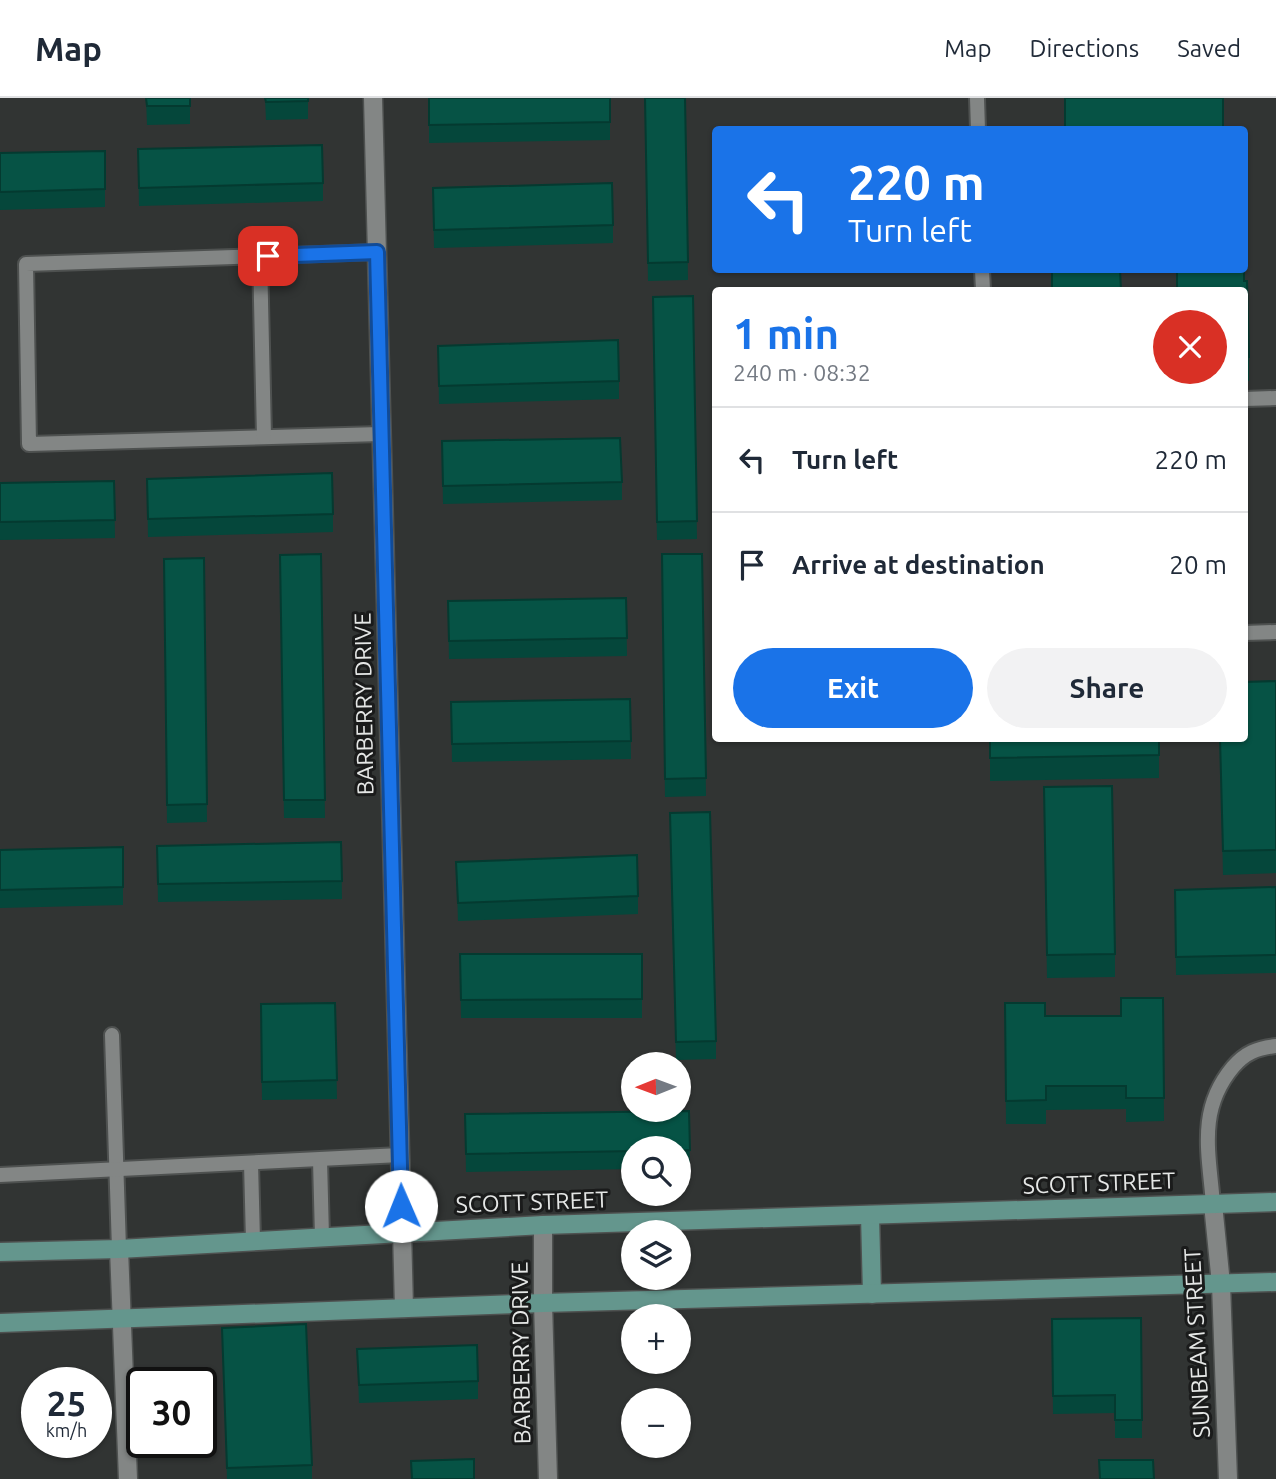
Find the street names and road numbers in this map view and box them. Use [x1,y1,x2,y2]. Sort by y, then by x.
street label: BARBERRY DRIVE [349,613,378,795]
street label: SCOTT STREET [1022,1167,1176,1198]
street label: SCOTT STREET [455,1186,609,1217]
street label: SUNBEAM STREET [1179,1247,1214,1439]
street label: BARBERRY DRIVE [506,1262,535,1444]

